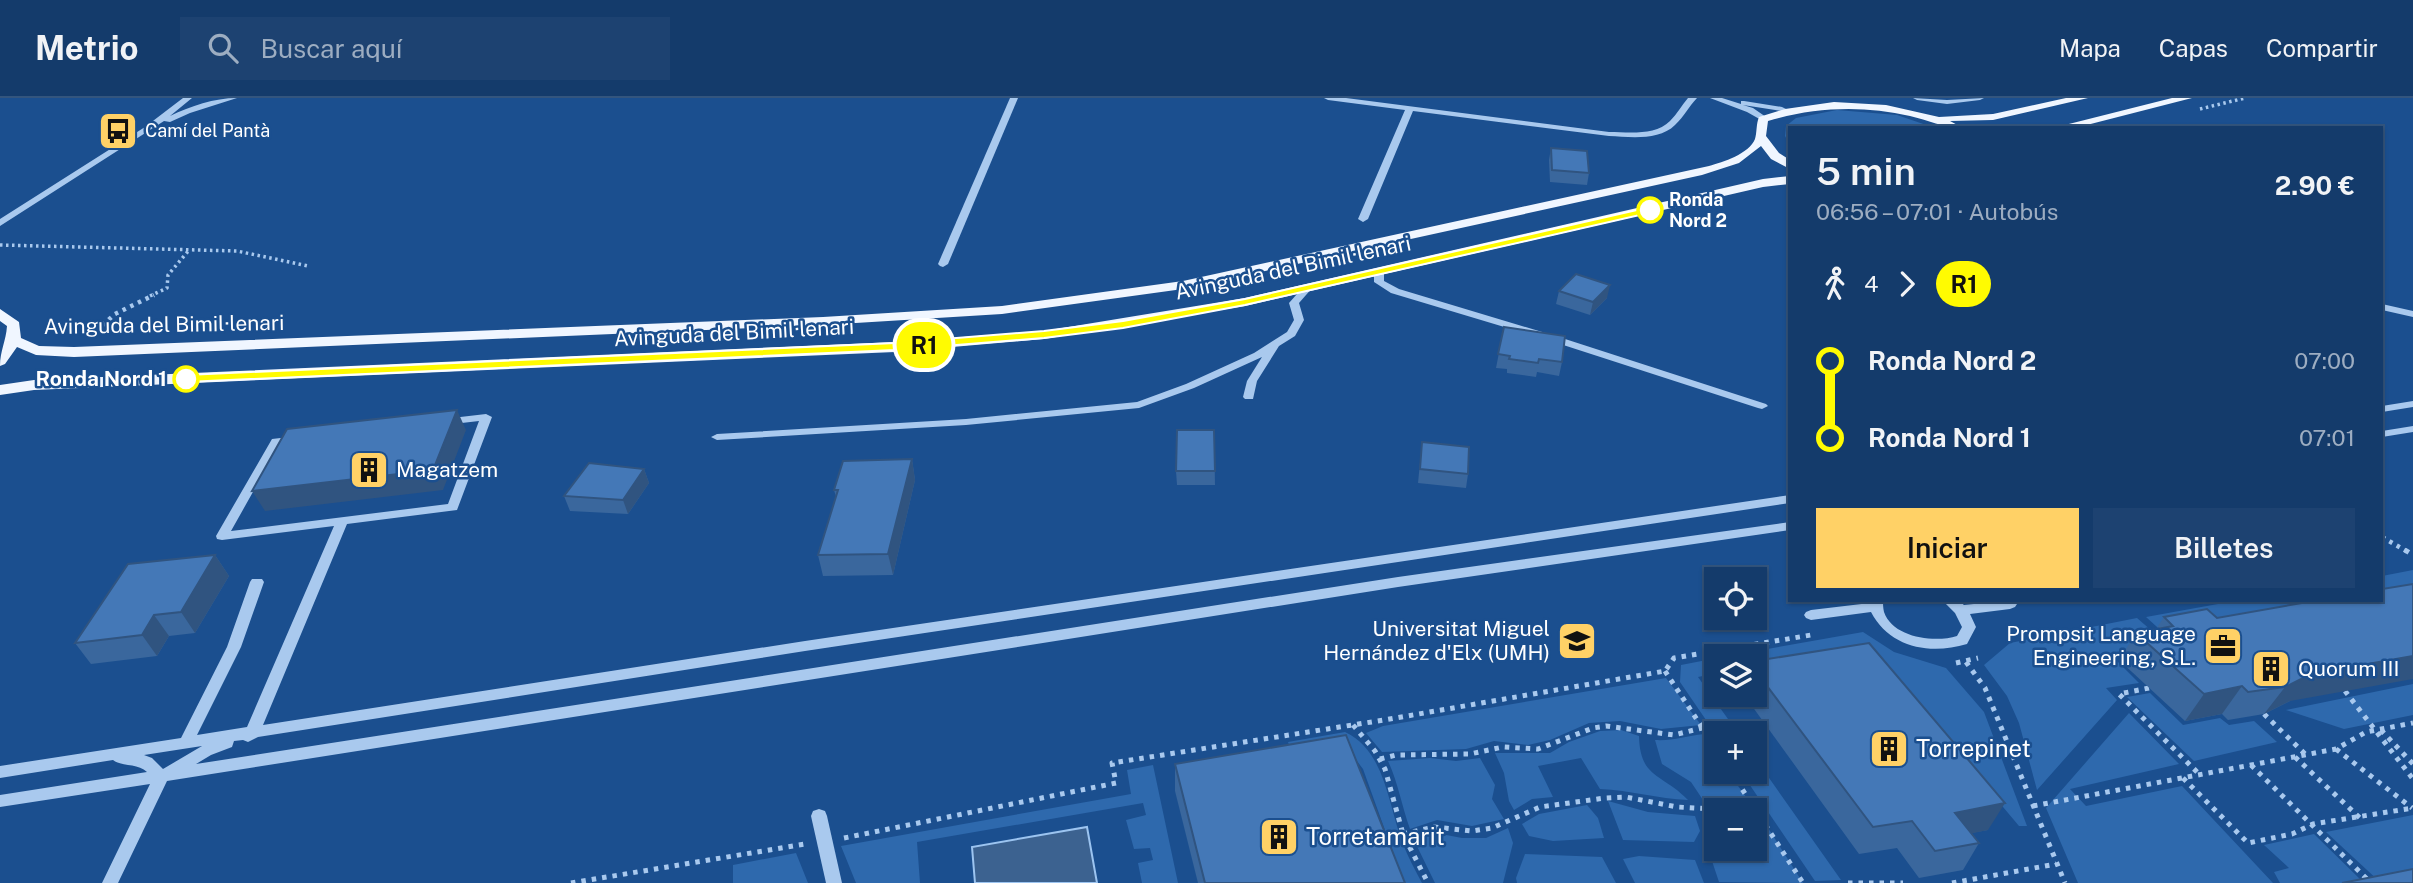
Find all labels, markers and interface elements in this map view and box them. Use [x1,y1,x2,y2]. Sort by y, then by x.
search box [180,17,670,80]
text: Metrio [35,29,138,67]
icon: search [204,29,242,67]
text: Buscar aquí [260,33,402,64]
text: Mapa [2059,34,2121,62]
text: Capas [2159,34,2228,62]
text: Compartir [2266,34,2378,62]
bus stop icon: Camí del Pantà [97,110,139,152]
place label: Camí del Pantà [145,120,270,141]
text: 5 min [1816,149,1916,194]
text: 2.90 € [2275,170,2355,201]
place label: Ronda Nord 2 [1669,189,1727,231]
marker: Ronda Nord 2 [1637,197,1663,223]
text: 06:56 – 07:01 · Autobús [1816,198,2058,225]
street label: Avinguda del Bimil·lenari [1173,230,1413,305]
icon: walk [1816,265,1854,303]
icon: forward [1888,265,1926,303]
text: 4 [1864,270,1878,297]
text: R1 [1950,270,1977,298]
street label: Avinguda del Bimil·lenari [44,310,284,339]
street label: Avinguda del Bimil·lenari [613,314,855,351]
line badge: R1 [892,322,956,368]
text: R1 [911,331,937,359]
text: Ronda Nord 2 [1868,345,2036,376]
text: 07:00 [2294,347,2355,374]
place label: Ronda Nord 1 [35,366,167,391]
marker: Ronda Nord 1 [173,366,199,392]
text: Ronda Nord 1 [1868,422,2031,453]
text: 07:01 [2299,424,2355,451]
building icon: Magatzem [348,449,390,491]
place label: Magatzem [396,457,498,482]
button: Iniciar [1816,508,2079,588]
button: Billetes [2093,508,2355,588]
map controls [1704,567,1767,861]
button: locate [1704,567,1767,630]
place label: Universitat Miguel Hernández d'Elx (UMH) [1323,616,1550,665]
school or university icon: Universitat Miguel Hernández d'Elx (UMH) [1556,620,1598,662]
place label: Prompsit Language Engineering, S.L. [2006,621,2196,670]
office icon: Prompsit Language Engineering, S.L. [2202,625,2244,667]
button: layers [1704,644,1767,707]
building icon: Quorum III [2250,648,2292,690]
place label: Quorum III [2298,656,2399,681]
button: + [1704,721,1767,784]
building icon: Torrepinet [1868,728,1910,770]
place label: Torrepinet [1916,734,2031,762]
button: − [1704,798,1767,861]
building icon: Torretamarit [1258,816,1300,858]
place label: Torretamarit [1306,822,1445,850]

